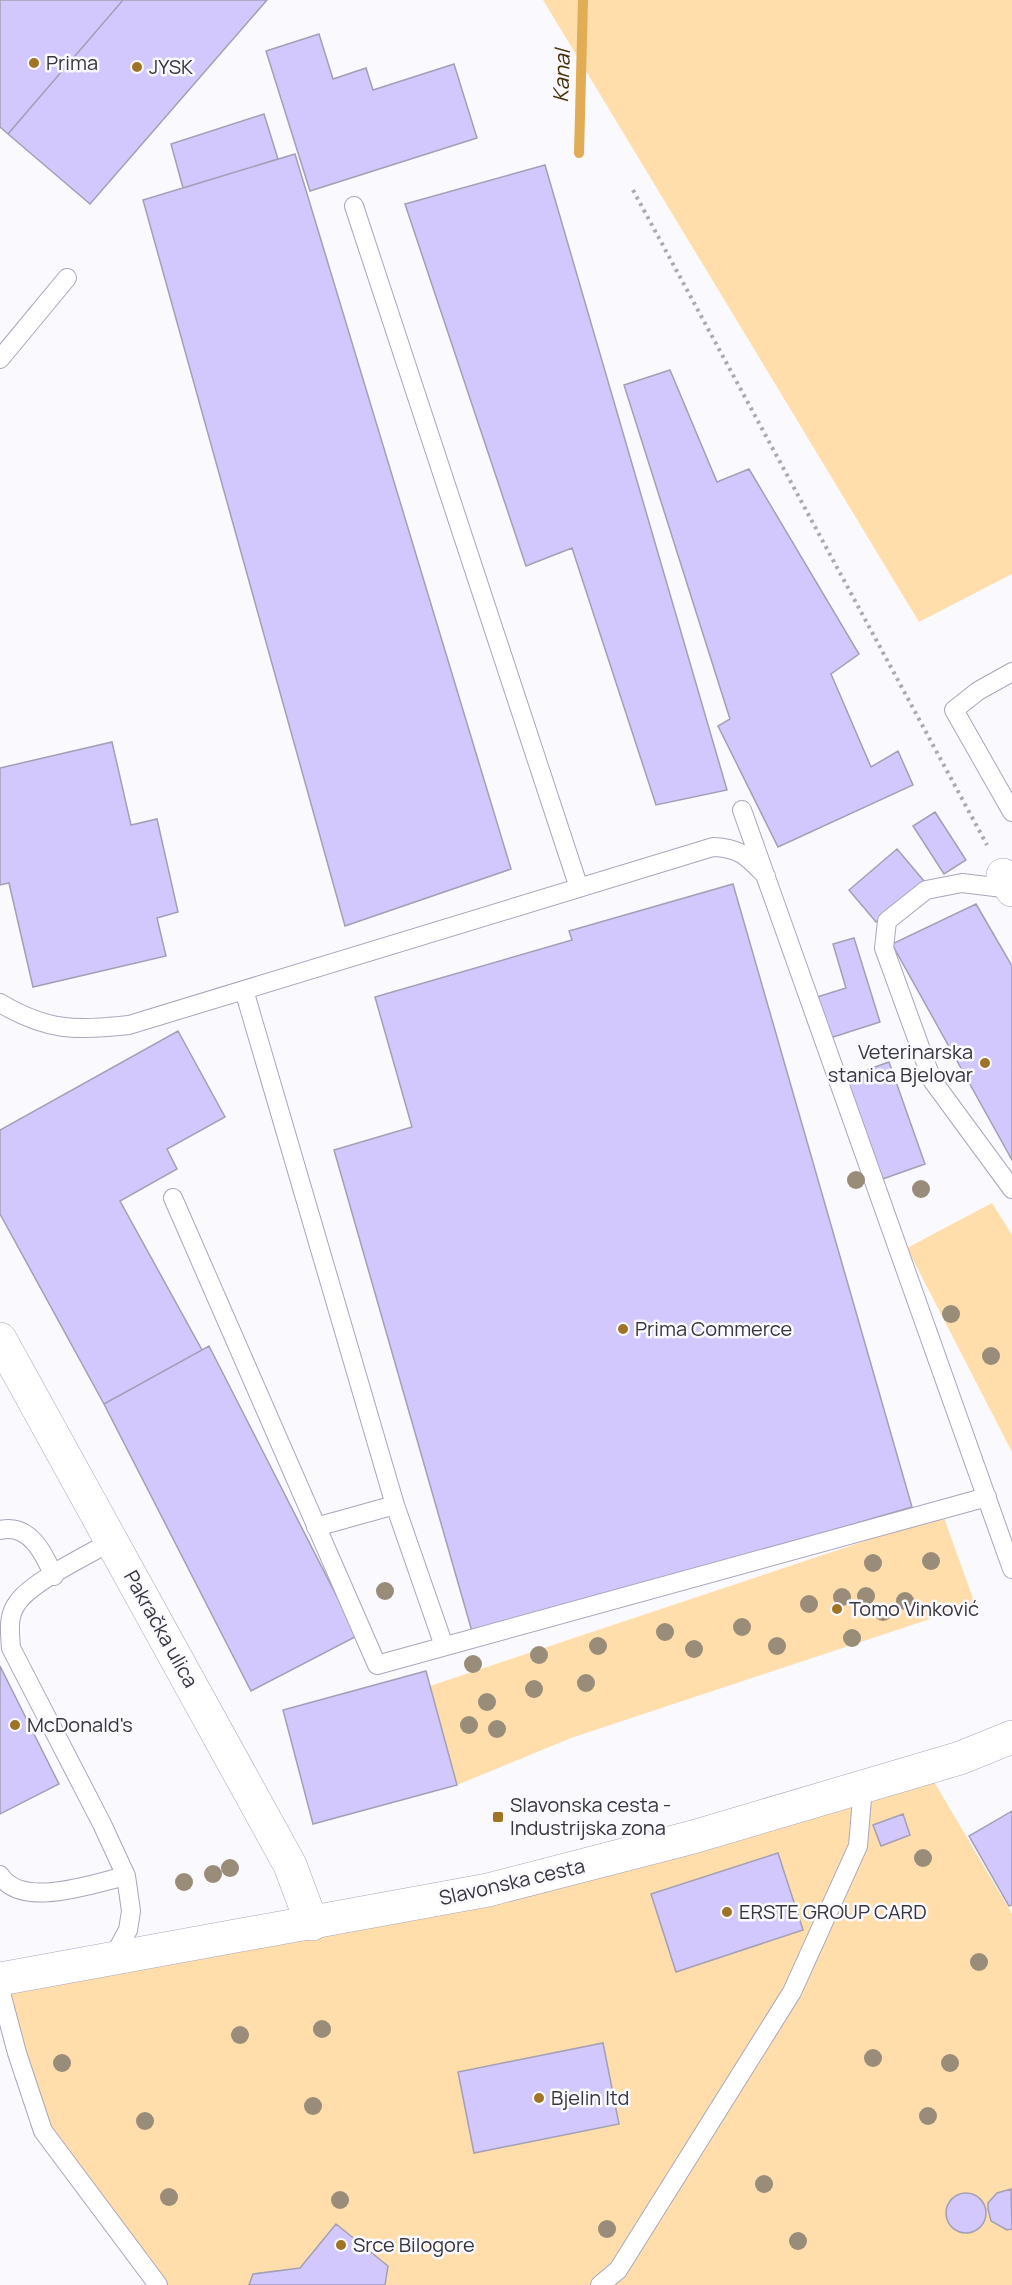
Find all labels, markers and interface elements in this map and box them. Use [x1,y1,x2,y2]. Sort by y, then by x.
water label: Kanal [546,46,576,103]
place label: Prima [46,49,98,76]
place label: JYSK [149,53,193,80]
marker: Prima [27,56,41,70]
marker: JYSK [130,60,144,74]
place label: Veterinarska stanica Bjelovar [828,1038,973,1088]
marker: Veterinarska stanica Bjelovar [978,1056,992,1070]
place label: Prima Commerce [635,1315,792,1342]
marker: Prima Commerce [616,1322,630,1336]
street label: Pakračka ulica [118,1565,205,1692]
place label: Tomo Vinković [849,1595,979,1622]
marker: Tomo Vinković [830,1602,844,1616]
place label: McDonald's [27,1711,133,1738]
marker: McDonald's [8,1718,22,1732]
place label: Slavonska cesta - Industrijska zona [510,1791,671,1841]
marker: Slavonska cesta - Industrijska zona [491,1810,505,1824]
street label: Slavonska cesta [436,1852,587,1911]
place label: ERSTE GROUP CARD [739,1898,927,1925]
marker: ERSTE GROUP CARD [720,1905,734,1919]
place label: Bjelin ltd [551,2084,629,2111]
marker: Bjelin ltd [532,2091,546,2105]
place label: Srce Bilogore [353,2231,475,2258]
marker: Srce Bilogore [334,2238,348,2252]

